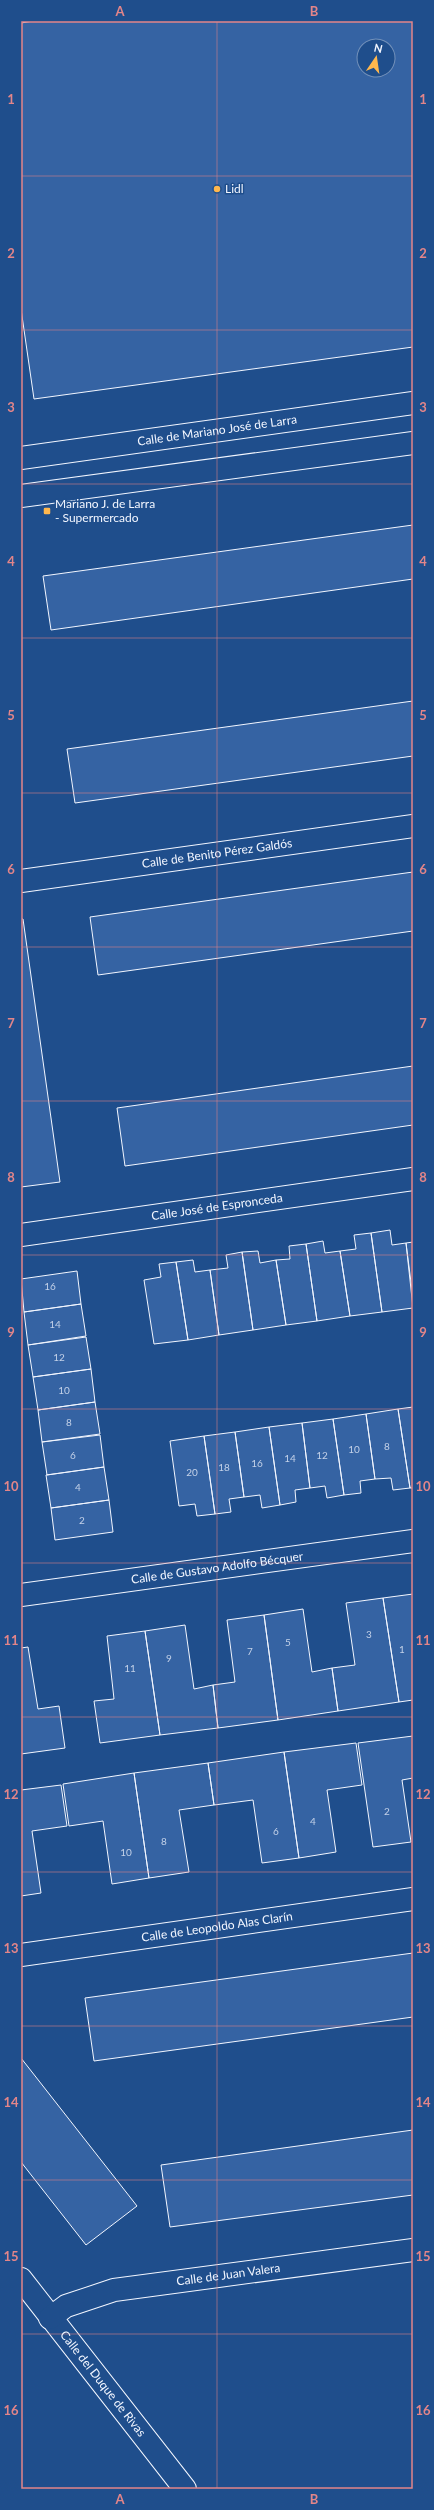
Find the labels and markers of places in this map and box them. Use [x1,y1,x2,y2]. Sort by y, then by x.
place label: Lidl [225,181,244,196]
marker: Lidl [212,184,222,194]
place label: Mariano J. de Larra - Supermercado [55,496,155,525]
marker: Mariano J. de Larra - Supermercado [42,506,52,516]

